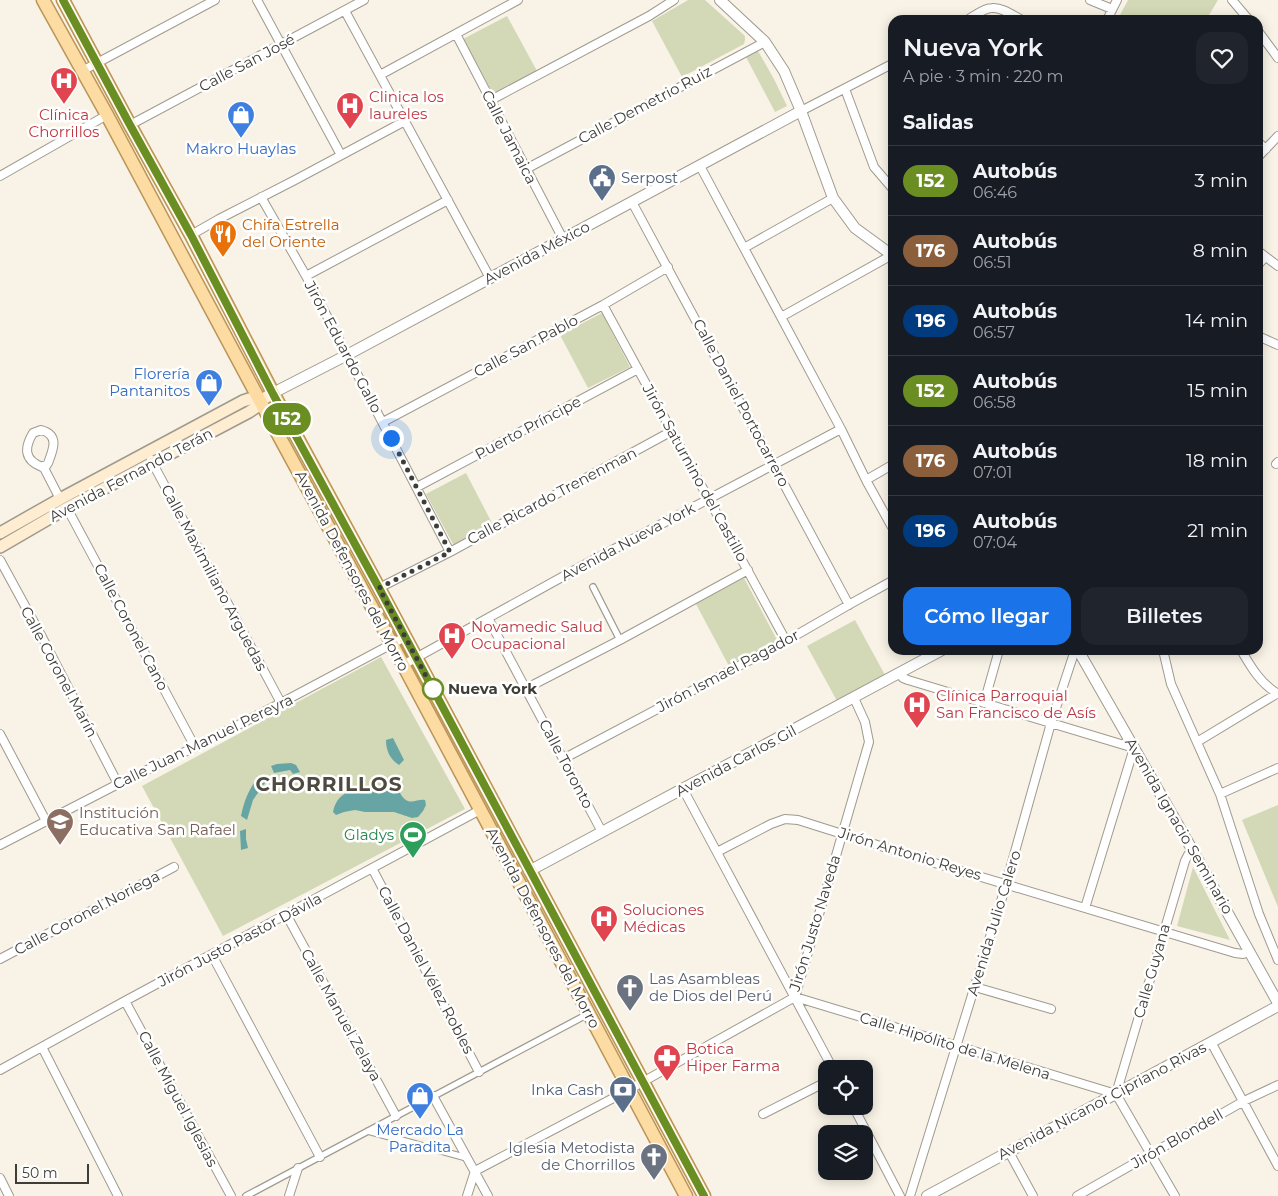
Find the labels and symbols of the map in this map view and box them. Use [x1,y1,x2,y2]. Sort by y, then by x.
street label: Calle San José [196,29,298,96]
street label: Calle Demetrio Ruiz [575,61,715,148]
hospital icon: Clínica Chorrillos [49,66,79,105]
place label: Clinica los laureles [369,87,444,123]
street label: Calle Jamaica [478,87,541,187]
hospital icon: Clinica los laureles [335,91,365,130]
shop icon: Makro Huaylas [226,100,256,139]
place label: Clínica Chorrillos [29,105,99,141]
place label: Makro Huaylas [186,139,296,158]
public building icon: Serpost [587,163,617,202]
place label: Serpost [621,168,678,187]
place label: Chifa Estrella del Oriente [242,215,340,251]
street label: Avenida México [480,217,593,289]
restaurant icon: Chifa Estrella del Oriente [208,219,238,258]
street label: Jirón Eduardo Gallo [300,276,386,416]
street label: Calle San Pablo [470,310,581,381]
street label: Calle Daniel Portocarrero [689,315,794,490]
place label: Florería Pantanitos [109,364,190,400]
shop icon: Florería Pantanitos [194,368,224,407]
street label: Jirón Saturnino del Castillo [638,380,752,565]
street label: Puerto Príncipe [471,392,584,464]
line badge: 152 [258,403,316,435]
street label: Avenida Fernando Terán [46,423,216,526]
your location [379,426,404,451]
street label: Calle Ricardo Trenenman [464,443,640,548]
street label: Avenida Defensores del Morro [291,467,414,675]
street label: Calle Maximiliano Arguedas [157,481,272,674]
street label: Avenida Nueva York [557,498,698,585]
street label: Calle Coronel Cano [90,560,173,694]
street label: Calle Coronel Marín [17,603,102,741]
place label: Novamedic Salud Ocupacional [471,617,603,653]
hospital icon: Novamedic Salud Ocupacional [437,621,467,660]
street label: Jirón Ismael Pagador [652,625,802,717]
marker: Nueva York [422,678,444,700]
place label: Nueva York [448,679,537,698]
place label: Clínica Parroquial San Francisco de Asís [936,686,1096,722]
street label: Calle Juan Manuel Pereyra [110,690,296,794]
hospital icon: Clínica Parroquial San Francisco de Asís [902,690,932,729]
street label: Calle Toronto [535,716,598,812]
street label: Avenida Carlos Gil [672,721,799,800]
street label: Avenida Ignacio Seminario [1121,734,1238,917]
district label: CHORRILLOS [255,772,403,796]
place label: Institución Educativa San Rafael [79,803,236,839]
school or university icon: Institución Educativa San Rafael [45,807,75,846]
sports icon: Gladys [398,820,428,859]
street label: Jirón Antonio Reyes [835,822,984,884]
street label: Avenida Defensores del Morro [482,824,605,1032]
place label: Gladys [344,825,394,844]
street label: Avenida Julio Calero [962,848,1025,998]
street label: Jirón Justo Naveda [784,852,844,994]
street label: Calle Coronel Noriega [11,866,163,959]
street label: Calle Daniel Vélez Robles [374,883,479,1057]
street label: Jirón Justo Pastor Dávila [154,888,325,991]
place label: Soluciones Médicas [623,900,704,936]
hospital icon: Soluciones Médicas [589,904,619,943]
street label: Calle Guyana [1129,921,1174,1020]
street label: Calle Manuel Zelaya [297,945,386,1084]
place label: Las Asambleas de Dios del Perú [649,969,772,1005]
church icon: Las Asambleas de Dios del Perú [615,973,645,1012]
street label: Calle Hipólito de la Melena [857,1007,1053,1084]
street label: Calle Miguel Iglesias [134,1027,222,1170]
street label: Avenida Nicanor Cipriano Rivas [994,1037,1209,1164]
place label: Botica Hiper Farma [686,1039,780,1075]
pharmacy icon: Botica Hiper Farma [652,1043,682,1082]
bank icon: Inka Cash [608,1075,638,1114]
place label: Inka Cash [531,1080,604,1099]
shop icon: Mercado La Paradita [405,1081,435,1120]
street label: Jirón Blondell [1127,1105,1226,1173]
place label: Mercado La Paradita [376,1120,464,1156]
place label: Iglesia Metodista de Chorrillos [508,1138,635,1174]
church icon: Iglesia Metodista de Chorrillos [639,1142,669,1181]
scale bar [15,1161,89,1184]

